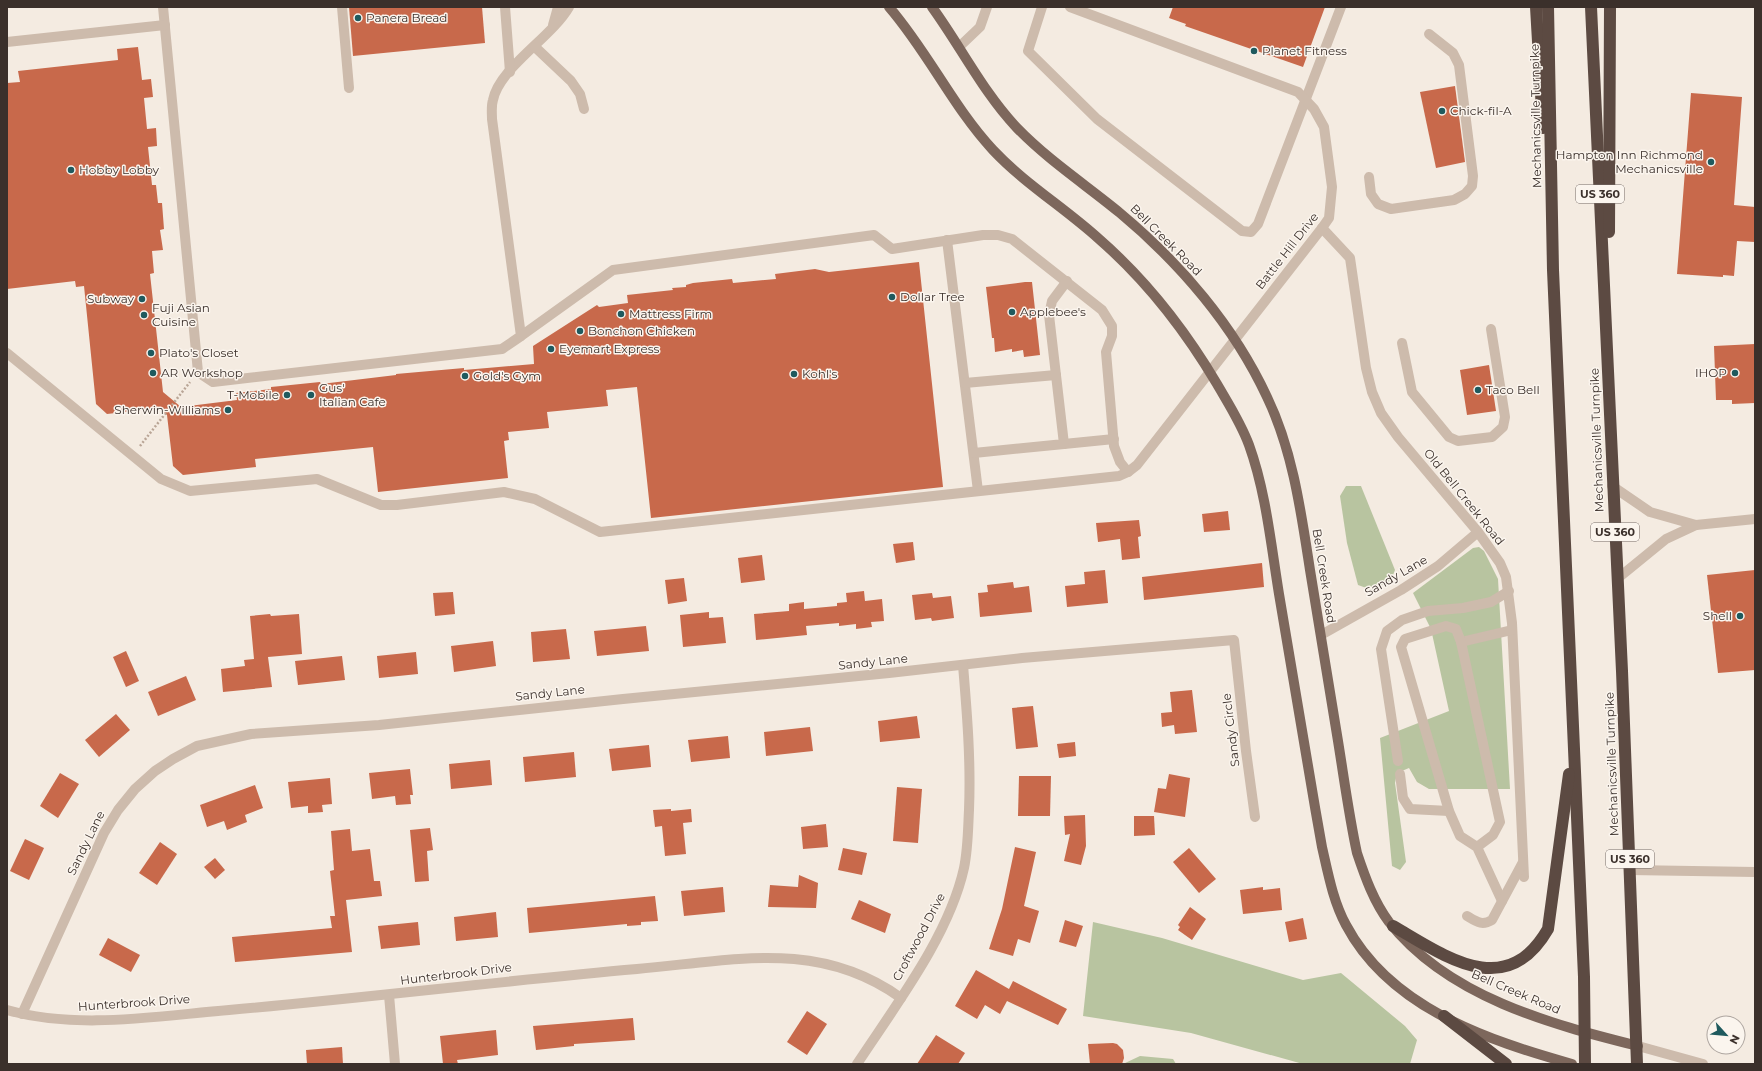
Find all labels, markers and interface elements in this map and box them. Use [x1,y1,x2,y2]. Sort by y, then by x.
place label: Panera Bread [366,10,447,25]
marker: Panera Bread [353,13,363,23]
place label: Planet Fitness [1262,43,1347,58]
street label: Mechanicsville Turnpike [1527,44,1544,188]
marker: Planet Fitness [1249,46,1259,56]
place label: Chick-fil-A [1450,103,1512,118]
marker: Chick-fil-A [1437,106,1447,116]
place label: Hampton Inn Richmond Mechanicsville [1556,147,1703,176]
marker: Hampton Inn Richmond Mechanicsville [1706,157,1716,167]
place label: Hobby Lobby [79,162,160,177]
marker: Hobby Lobby [66,165,76,175]
road number: US 360 [1576,185,1624,203]
street label: Bell Creek Road [1127,201,1205,279]
street label: Battle Hill Drive [1252,209,1321,292]
place label: Dollar Tree [900,289,965,304]
place label: Subway [87,291,134,306]
marker: Dollar Tree [887,292,897,302]
marker: Subway [137,294,147,304]
place label: Fuji Asian Cuisine [152,300,210,329]
place label: Applebee's [1020,304,1086,319]
place label: Mattress Firm [629,306,712,321]
marker: Applebee's [1007,307,1017,317]
marker: Mattress Firm [616,309,626,319]
marker: Fuji Asian Cuisine [139,310,149,320]
place label: Bonchon Chicken [588,323,695,338]
marker: Bonchon Chicken [575,326,585,336]
place label: Eyemart Express [559,341,660,356]
marker: Eyemart Express [546,344,556,354]
place label: Plato's Closet [159,345,239,360]
marker: Plato's Closet [146,348,156,358]
place label: AR Workshop [161,365,243,380]
place label: IHOP [1695,365,1727,380]
place label: Kohl's [802,366,838,381]
marker: AR Workshop [148,368,158,378]
place label: Gold's Gym [473,368,541,383]
street label: Mechanicsville Turnpike [1586,368,1607,512]
marker: IHOP [1730,368,1740,378]
marker: Kohl's [789,369,799,379]
marker: Gold's Gym [460,371,470,381]
place label: Gus' Italian Cafe [319,380,386,409]
place label: Taco Bell [1486,382,1540,397]
marker: Taco Bell [1473,385,1483,395]
place label: T-Mobile [227,387,279,402]
marker: T-Mobile [282,390,292,400]
marker: Gus' Italian Cafe [306,390,316,400]
place label: Sherwin-Williams [114,402,220,417]
marker: Sherwin-Williams [223,405,233,415]
street label: Old Bell Creek Road [1421,445,1508,548]
road number: US 360 [1591,523,1639,541]
street label: Bell Creek Road [1310,528,1339,624]
street label: Sandy Lane [1362,552,1430,600]
place label: Shell [1703,608,1732,623]
marker: Shell [1735,611,1745,621]
street label: Sandy Lane [837,650,908,673]
street label: Sandy Lane [514,681,585,704]
street label: Mechanicsville Turnpike [1601,692,1622,836]
street label: Sandy Circle [1219,693,1242,768]
street label: Sandy Lane [64,808,108,877]
road number: US 360 [1606,850,1654,868]
street label: Croftwood Drive [889,890,948,983]
street label: Hunterbrook Drive [399,959,513,988]
street label: Bell Creek Road [1469,966,1563,1017]
street label: Hunterbrook Drive [78,991,190,1014]
north arrow [1706,1015,1746,1055]
text: N [1727,1032,1743,1047]

